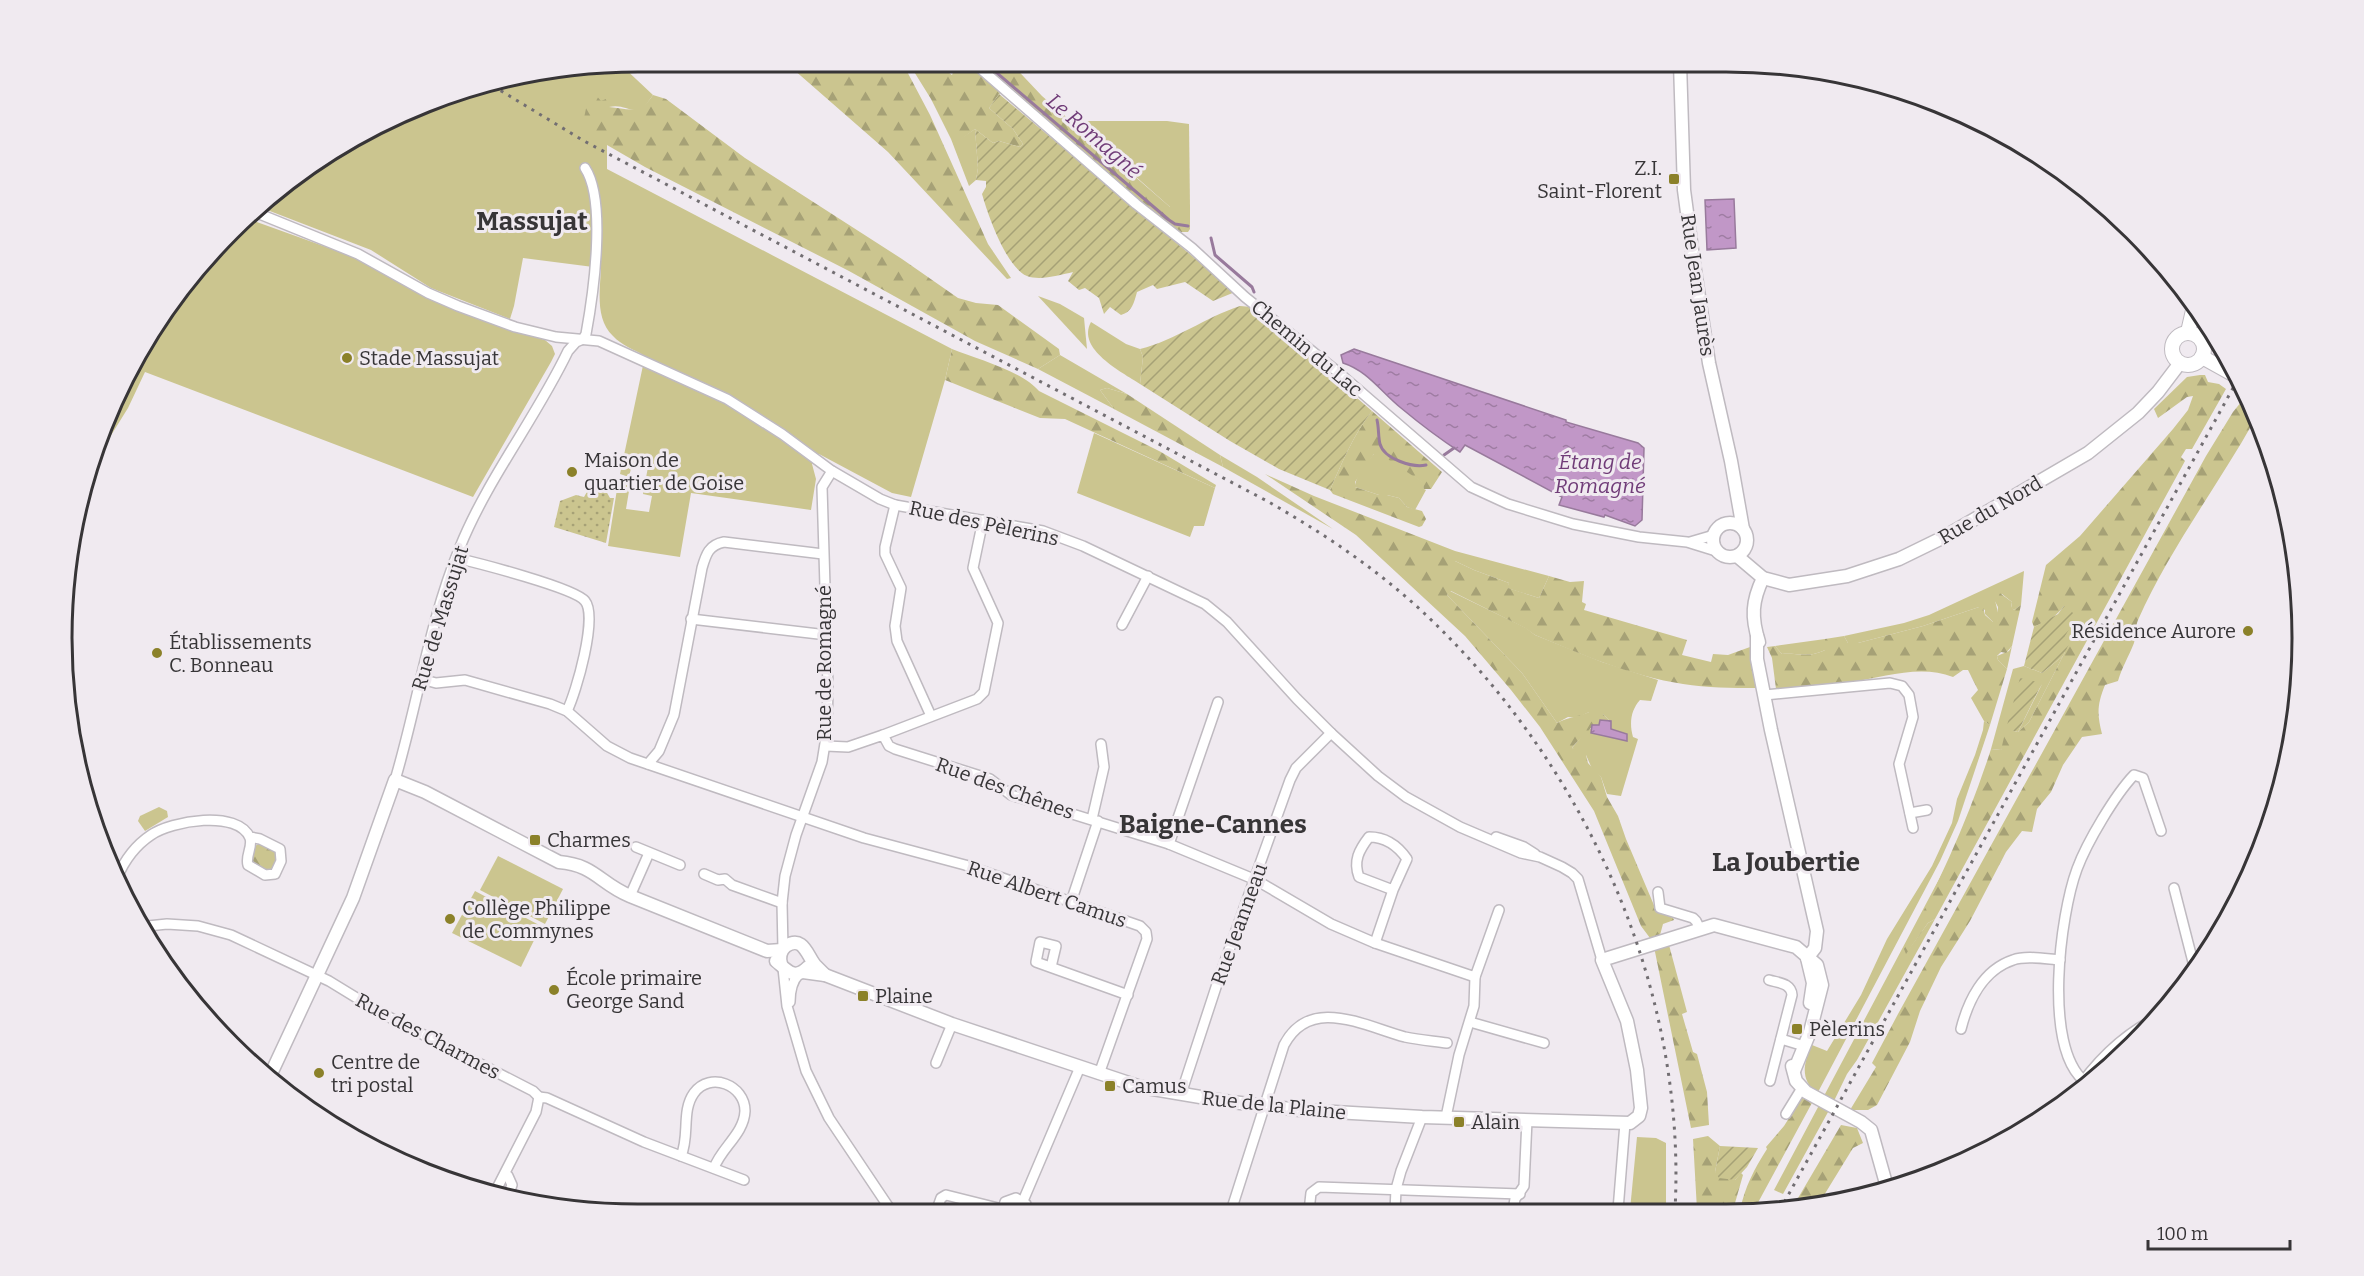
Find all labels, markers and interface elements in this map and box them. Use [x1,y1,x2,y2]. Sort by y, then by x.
water label: Le Romagné [1041,88,1147,184]
place label: Z.I. Saint-Florent [1537,156,1662,203]
marker: Z.I. Saint-Florent [1667,172,1681,186]
district label: Massujat [476,206,588,237]
street label: Rue Jean Jaurès [1676,212,1720,358]
street label: Chemin du Lac [1247,295,1367,401]
place label: Stade Massujat [359,346,499,371]
marker: Stade Massujat [340,351,354,365]
place label: Maison de quartier de Goise [584,448,744,495]
water label: Étang de Romagné [1554,449,1646,499]
marker: Maison de quartier de Goise [565,465,579,479]
street label: Rue du Nord [1934,471,2046,549]
street label: Rue des Pèlerins [907,495,1061,551]
street label: Rue de Massujat [407,543,474,694]
street label: Rue de Romagné [812,585,836,741]
place label: Résidence Aurore [2071,619,2236,643]
marker: Résidence Aurore [2241,624,2255,638]
place label: Établissements C. Bonneau [169,630,312,677]
marker: Établissements C. Bonneau [150,646,164,660]
street label: Rue des Chênes [933,752,1077,824]
district label: Baigne-Cannes [1119,809,1307,840]
place label: Charmes [547,828,631,852]
marker: Charmes [528,833,542,847]
district label: La Joubertie [1712,847,1860,878]
street label: Rue Albert Camus [964,855,1130,933]
street label: Rue Jeanneau [1206,860,1272,988]
place label: Collège Philippe de Commynes [462,896,611,943]
marker: Collège Philippe de Commynes [443,912,457,926]
place label: École primaire George Sand [566,966,702,1013]
marker: École primaire George Sand [547,983,561,997]
place label: Plaine [875,984,933,1008]
street label: Rue des Charmes [352,988,504,1084]
marker: Plaine [856,989,870,1003]
place label: Pèlerins [1809,1017,1885,1041]
marker: Pèlerins [1790,1022,1804,1036]
place label: Centre de tri postal [331,1050,420,1097]
marker: Centre de tri postal [312,1066,326,1080]
place label: Camus [1122,1074,1186,1098]
marker: Camus [1103,1079,1117,1093]
street label: Rue de la Plaine [1201,1085,1347,1125]
place label: Alain [1471,1110,1520,1134]
marker: Alain [1452,1115,1466,1129]
scale bar [2148,1213,2290,1251]
text: 100 m [2157,1223,2208,1245]

